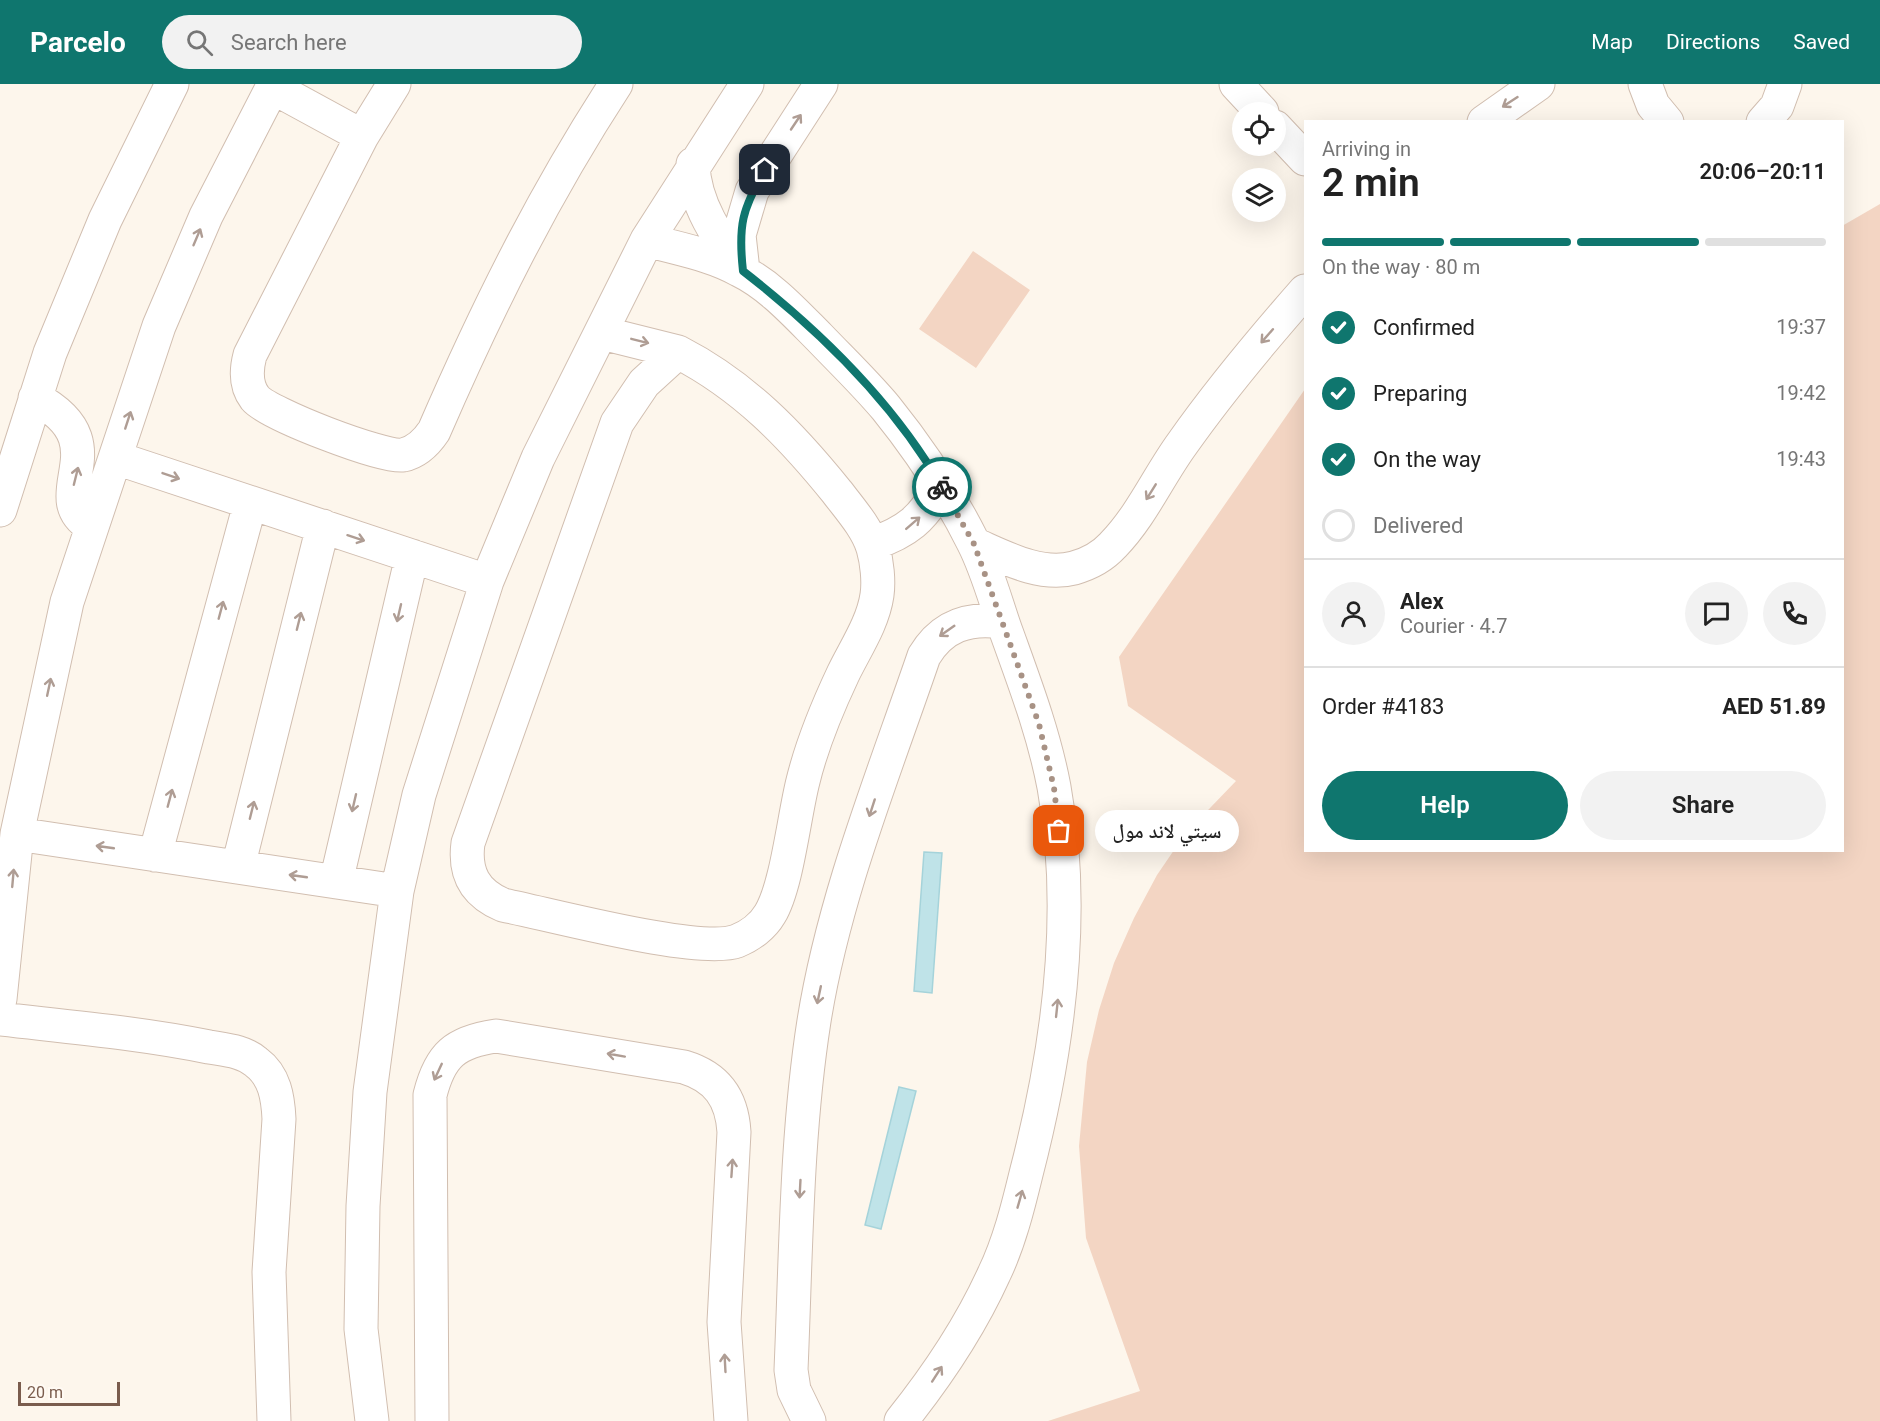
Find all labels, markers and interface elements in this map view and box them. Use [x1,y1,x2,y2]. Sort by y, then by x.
search box [162,15,582,69]
text: Parcelo [30,26,126,59]
icon: search [183,26,216,59]
text: Search here [231,30,347,55]
text: Map [1591,30,1633,54]
text: Directions [1666,30,1760,54]
text: Saved [1793,30,1850,54]
one-way arrow [1502,96,1519,108]
map controls [1232,102,1286,222]
button: locate [1232,102,1286,156]
one-way arrow [790,115,802,131]
text: Arriving in [1322,137,1411,161]
pin [739,144,790,195]
icon: home [748,153,781,186]
text: 20:06–20:11 [1699,159,1826,184]
text: 2 min [1322,160,1420,206]
button: layers [1232,168,1286,222]
one-way arrow [192,229,203,247]
text: On the way · 80 m [1322,255,1480,279]
icon: check [1322,311,1355,344]
text: Confirmed [1373,315,1475,340]
text: 19:37 [1776,315,1826,339]
one-way arrow [1260,328,1274,343]
one-way arrow [630,335,649,347]
icon: check [1322,377,1355,410]
text: Preparing [1373,381,1467,406]
text: 19:42 [1776,381,1826,405]
one-way arrow [123,411,134,430]
icon: check [1322,443,1355,476]
text: On the way [1373,447,1481,472]
text: 19:43 [1776,447,1826,471]
courier [912,457,972,517]
one-way arrow [70,467,82,486]
icon: bike [926,471,959,504]
one-way arrow [161,472,180,483]
one-way arrow [1145,484,1158,501]
text: Delivered [1373,513,1463,538]
one-way arrow [905,516,920,530]
one-way arrow [346,533,365,544]
button: person [1322,582,1385,645]
button: chat [1685,582,1748,645]
button: phone [1763,582,1826,645]
text: Alex [1400,589,1444,614]
one-way arrow [216,601,227,620]
one-way arrow [393,603,404,623]
one-way arrow [294,612,306,631]
text: Courier · 4.7 [1400,614,1507,638]
one-way arrow [939,625,955,637]
one-way arrow [44,677,55,697]
text: Order #4183 [1322,694,1444,719]
text: AED 51.89 [1722,694,1826,719]
button: Help [1322,771,1568,840]
button: Share [1580,771,1826,840]
one-way arrow [165,789,176,808]
one-way arrow [348,793,360,812]
one-way arrow [866,798,877,817]
one-way arrow [247,801,259,820]
pin [1033,805,1084,856]
callout: سيتي لاند مول [1095,810,1239,852]
icon: bag [1042,814,1075,847]
text: سيتي لاند مول [1113,819,1221,843]
one-way arrow [95,841,115,852]
one-way arrow [8,869,19,888]
one-way arrow [288,870,308,881]
one-way arrow [813,985,824,1005]
one-way arrow [1052,999,1063,1019]
one-way arrow [607,1050,626,1061]
one-way arrow [431,1063,443,1081]
one-way arrow [727,1159,738,1179]
one-way arrow [794,1179,805,1199]
one-way arrow [1014,1190,1026,1209]
one-way arrow [720,1353,731,1373]
one-way arrow [930,1366,943,1383]
scale bar [18,1379,120,1406]
text: 20 m [27,1383,63,1402]

